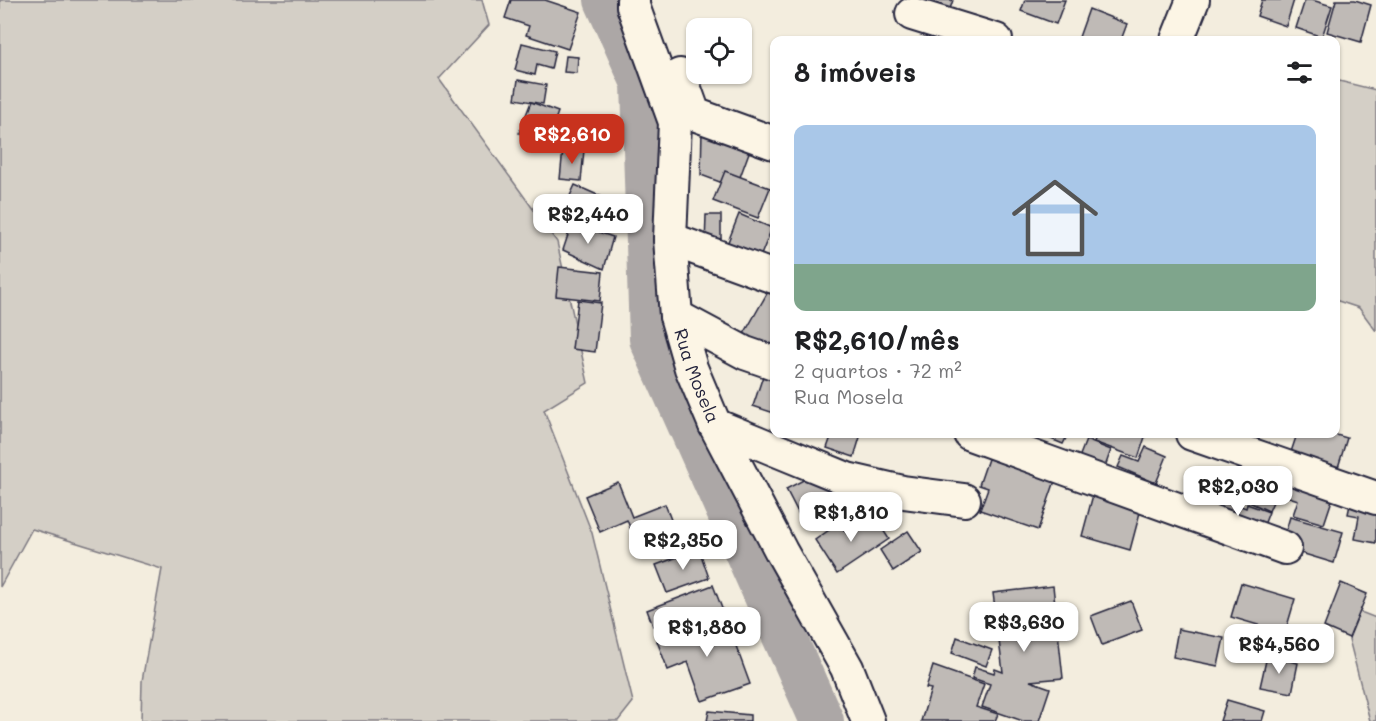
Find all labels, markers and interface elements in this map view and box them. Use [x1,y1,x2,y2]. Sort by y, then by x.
map controls [686,18,752,84]
button: locate [686,18,752,84]
text: 8 imóveis [794,55,916,89]
icon: filters [1283,56,1316,89]
pin: R$2,610 [517,114,627,165]
text: R$2,610 [533,120,611,146]
icon: home [1001,164,1109,272]
pin: R$2,440 [533,194,643,245]
text: R$2,440 [547,200,629,226]
text: R$2,610/mês [794,323,960,357]
street label: Rua Mosela [669,326,726,426]
text: 2 quartos · 72 m² [794,357,962,383]
text: Rua Mosela [794,383,904,409]
pin: R$2,030 [1183,466,1293,517]
text: R$2,030 [1197,472,1279,498]
pin: R$1,810 [796,492,906,543]
text: R$1,810 [813,498,889,524]
pin: R$2,350 [628,520,738,571]
text: R$2,350 [643,526,723,552]
pin: R$3,630 [969,602,1079,653]
pin: R$1,880 [652,607,762,658]
text: R$3,630 [983,608,1065,634]
text: R$1,880 [668,613,746,639]
pin: R$4,560 [1224,624,1334,675]
text: R$4,560 [1238,630,1320,656]

